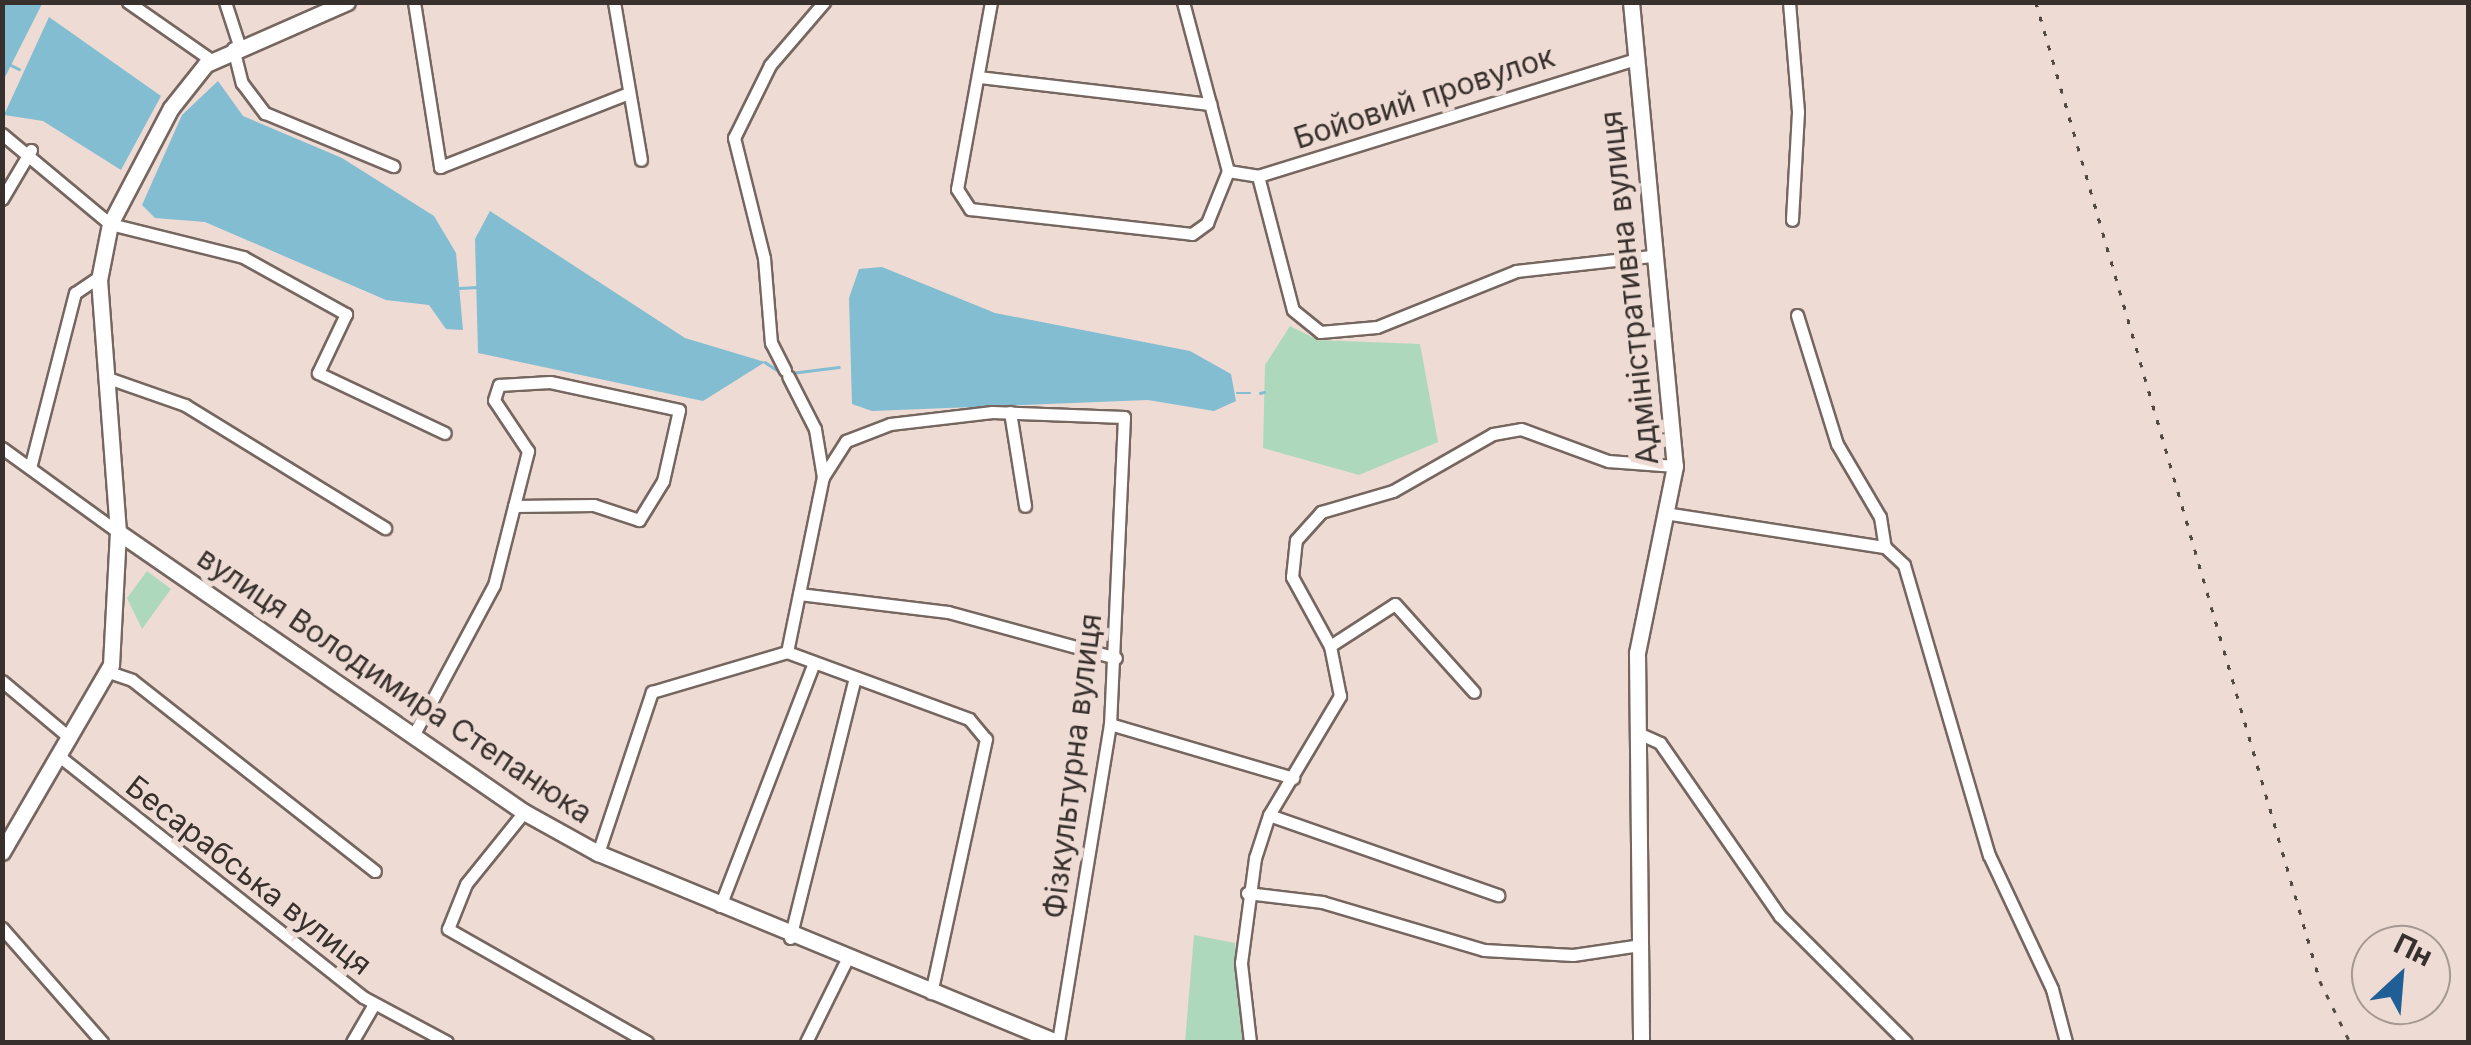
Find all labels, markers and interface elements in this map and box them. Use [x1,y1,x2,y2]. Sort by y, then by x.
street label: Бойовий провулок [1289,38,1559,156]
street label: Адміністративна вулиця [1592,109,1666,467]
street label: вулиця Володимира Степанюка [191,539,599,831]
street label: Фізкультурна вулиця [1035,612,1109,920]
street label: Бесарабська вулиця [119,768,379,982]
north arrow [2351,925,2451,1025]
text: Пн [2389,926,2438,974]

